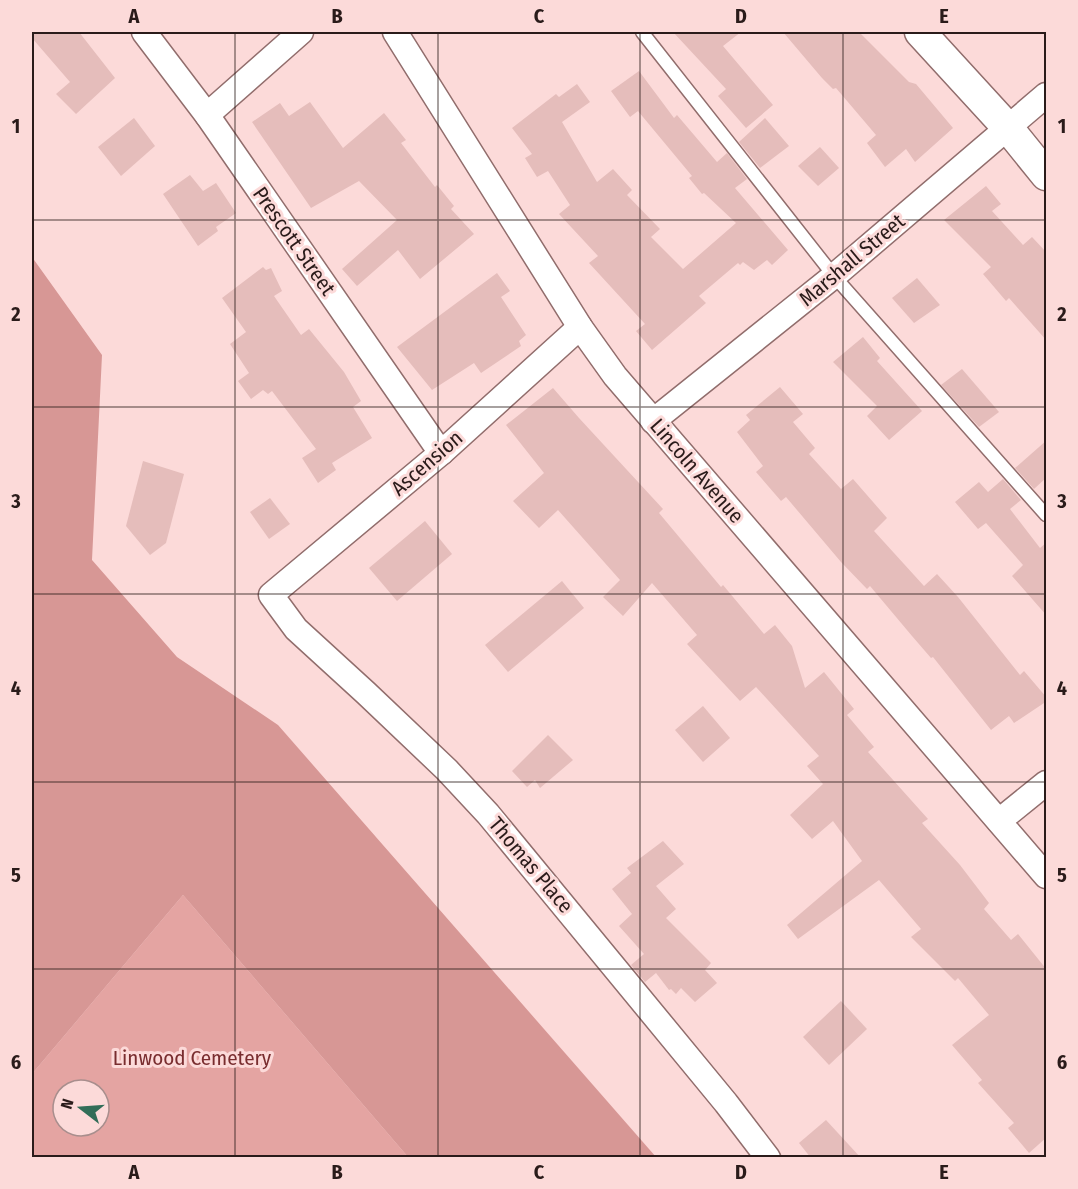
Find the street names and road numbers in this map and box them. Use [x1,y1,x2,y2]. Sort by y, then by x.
street label: Prescott Street [247,182,341,300]
street label: Marshall Street [794,208,910,312]
street label: Lincoln Avenue [645,413,749,529]
street label: Ascension [386,425,468,501]
street label: Thomas Place [483,812,579,918]

